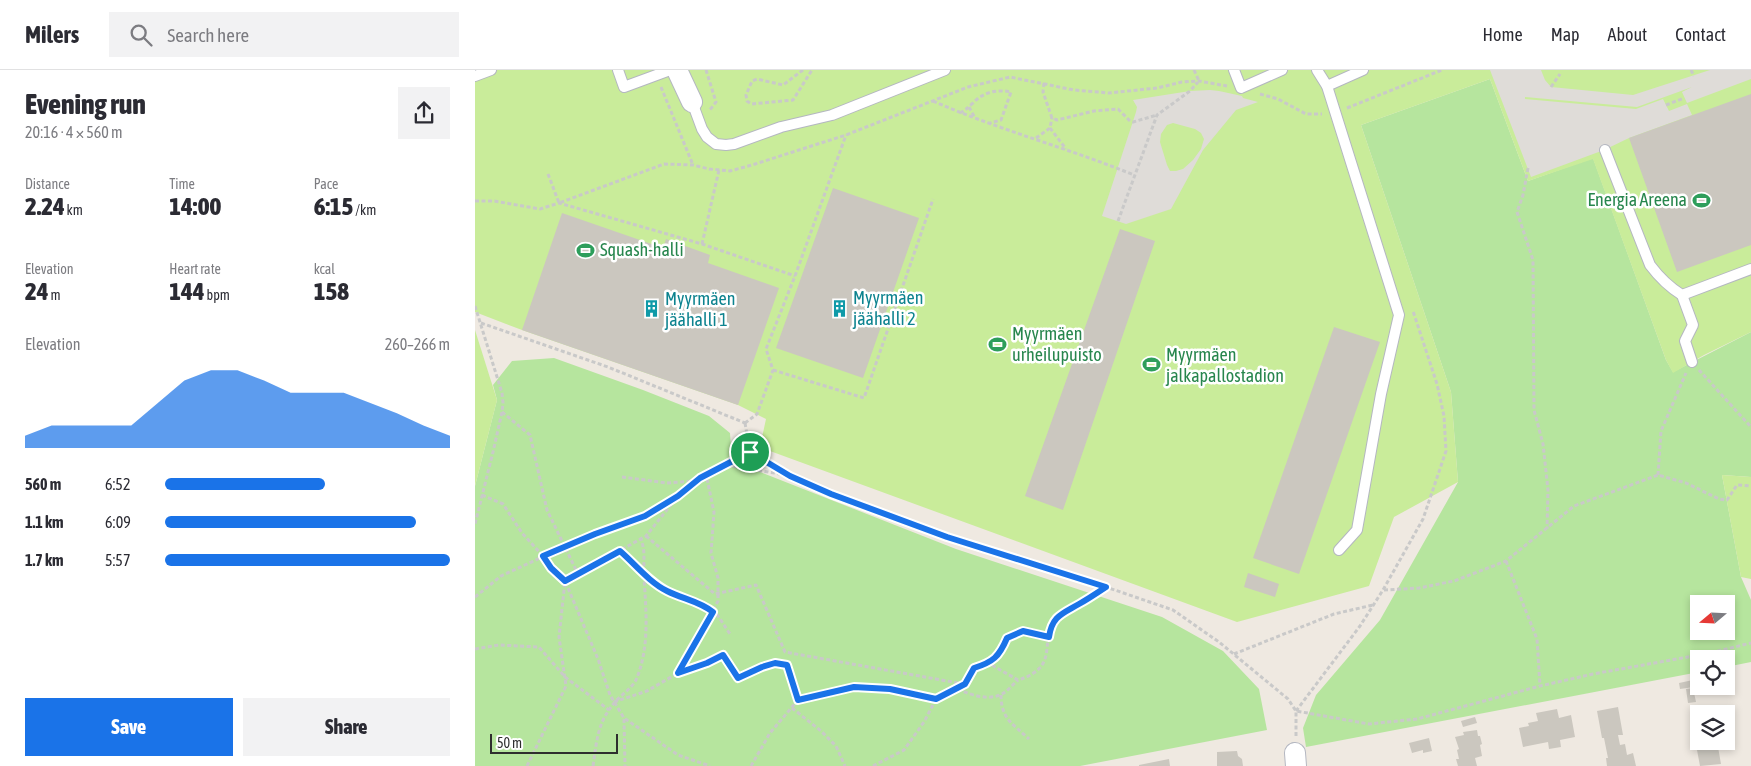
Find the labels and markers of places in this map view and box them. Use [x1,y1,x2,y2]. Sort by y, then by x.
place label: Energia Areena [1587,189,1687,210]
sports icon: Energia Areena [1691,190,1711,210]
place label: Squash-halli [600,239,684,260]
sports icon: Squash-halli [576,240,596,260]
place label: Myyrmäen jäähalli 2 [852,287,923,329]
place label: Myyrmäen jäähalli 1 [664,288,735,330]
building icon: Myyrmäen jäähalli 2 [829,298,849,318]
building icon: Myyrmäen jäähalli 1 [641,299,661,319]
place label: Myyrmäen urheilupuisto [1012,323,1102,365]
sports icon: Myyrmäen urheilupuisto [988,334,1008,354]
place label: Myyrmäen jalkapallostadion [1165,344,1284,386]
sports icon: Myyrmäen jalkapallostadion [1142,355,1162,375]
pin [729,431,771,473]

